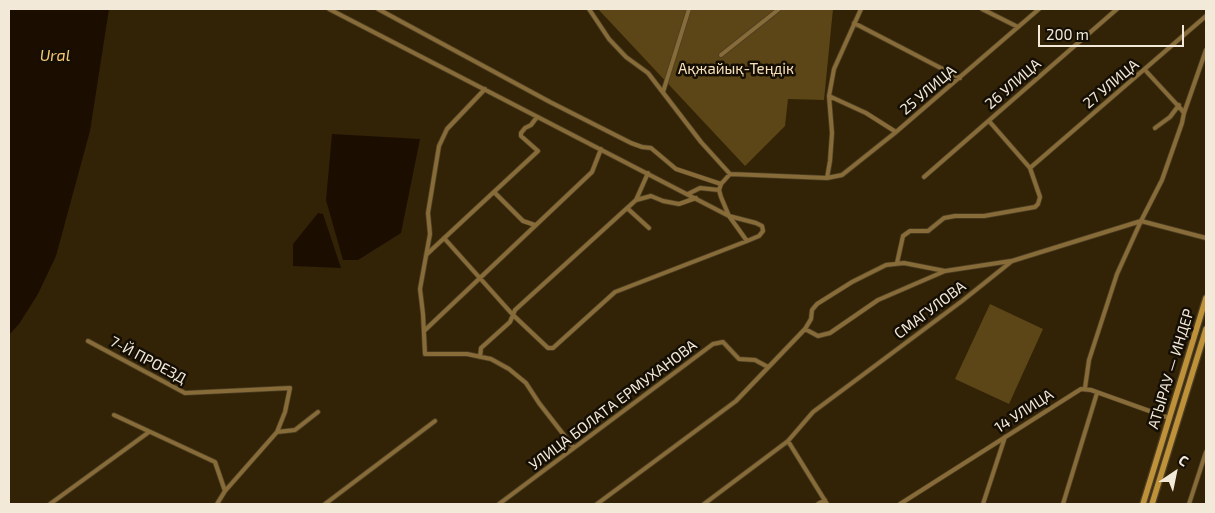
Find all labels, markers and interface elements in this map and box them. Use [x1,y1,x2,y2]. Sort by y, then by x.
scale bar [1040,15,1186,47]
text: 200 m [1046,25,1089,43]
water label: Ural [40,46,70,66]
street label: 26 УЛИЦА [981,55,1045,113]
street label: 27 УЛИЦА [1080,56,1142,112]
park label: Ақжайық-Теңдік [678,60,794,78]
street label: 25 УЛИЦА [896,61,960,119]
street label: СМАГУЛОВА [891,277,969,343]
street label: АТЫРАУ — ИНДЕР [1144,307,1198,431]
street label: 7-Й ПРОЕЗД [107,332,189,388]
street label: УЛИЦА БОЛАТА ЕРМУХАНОВА [526,336,700,474]
street label: 14 УЛИЦА [991,385,1057,437]
north arrow [1150,448,1200,498]
text: С [1175,451,1192,469]

